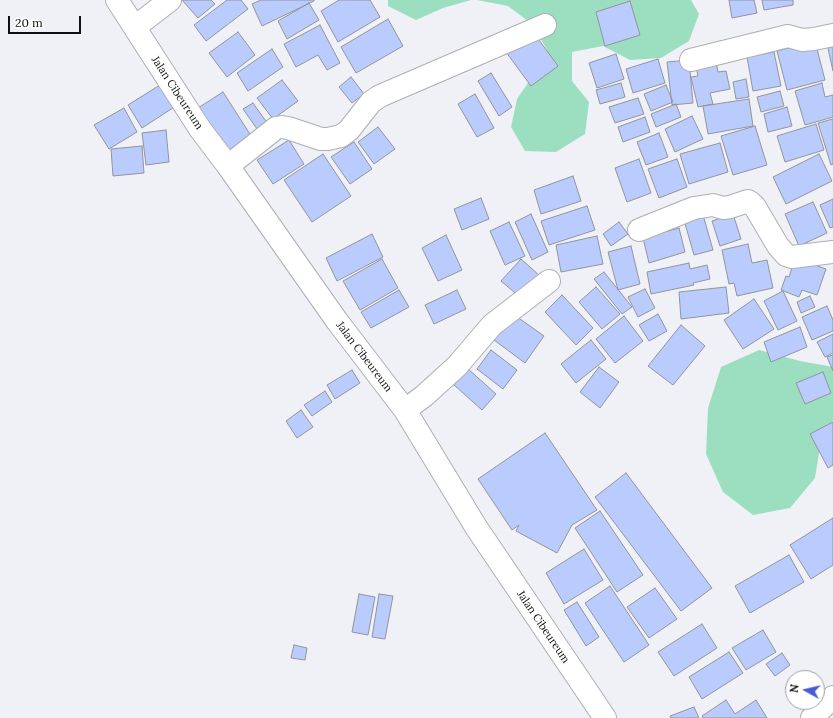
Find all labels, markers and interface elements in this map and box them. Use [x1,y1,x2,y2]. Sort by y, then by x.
scale bar [10,8,83,34]
text: 20 m [15,15,43,30]
street label: Jalan Cibeureum [148,54,206,132]
street label: Jalan Cibeureum [333,319,395,395]
street label: Jalan Cibeureum [514,588,572,666]
north arrow [785,670,825,710]
text: N [787,683,802,694]

